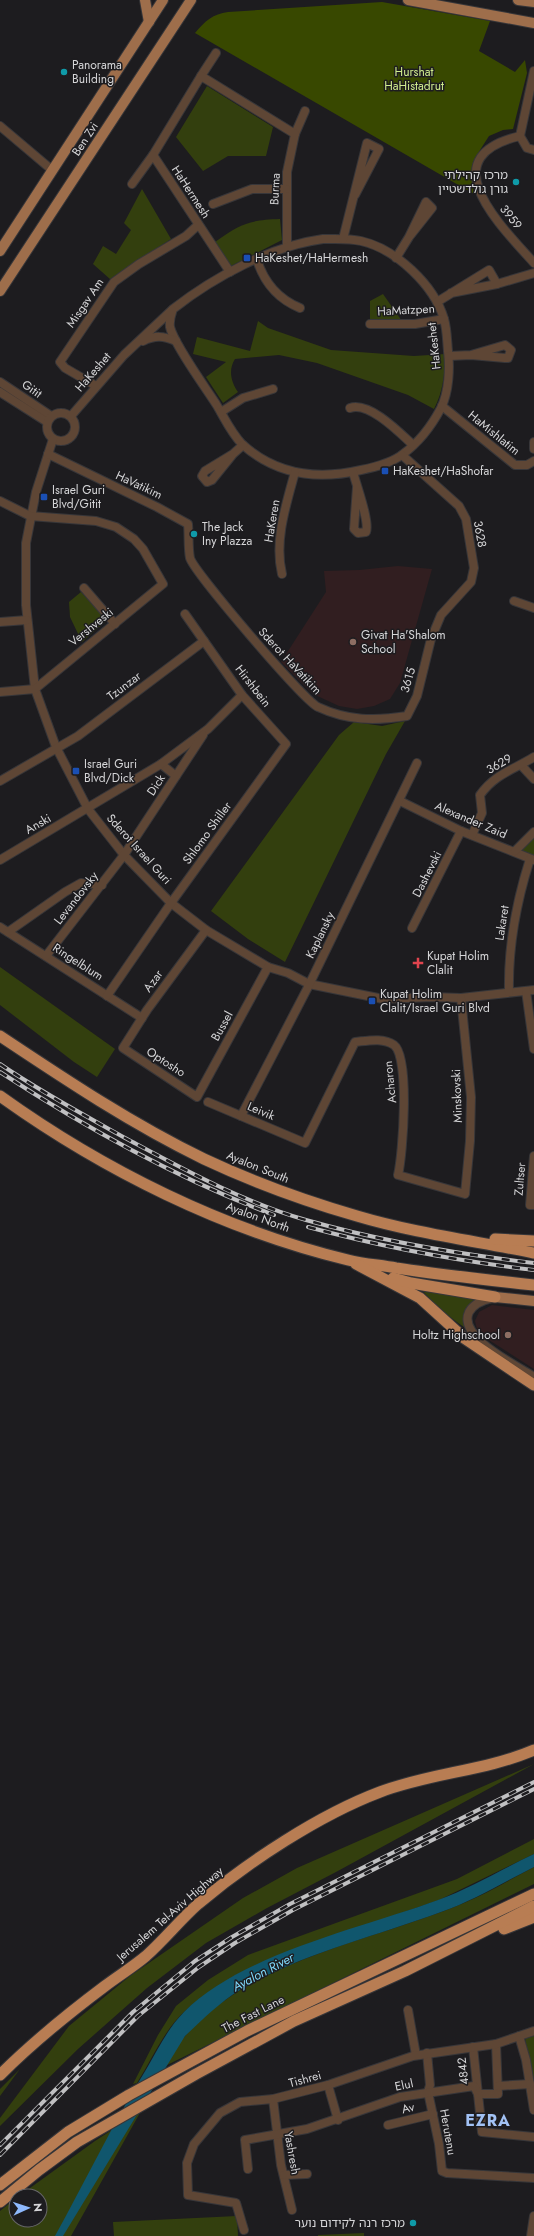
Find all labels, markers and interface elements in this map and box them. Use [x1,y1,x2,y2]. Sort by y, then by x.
place label: Panorama Building [72,56,122,88]
park label: Hurshat HaHistadrut [384,63,444,95]
marker: Panorama Building [59,67,69,77]
street label: Ben Zvi [67,119,103,159]
street label: HaHermesh [167,162,215,222]
place label: מרכז קהילתי גורן גולדשטיין [438,166,509,198]
street label: Burma [265,172,285,206]
marker: מרכז קהילתי גורן גולדשטיין [511,177,521,187]
street label: 3959 [495,201,527,233]
place label: HaKeshet/HaHermesh [255,249,368,267]
marker: HaKeshet/HaHermesh [242,253,252,263]
street label: Misgav Am [62,275,108,331]
street label: HaMatzpen [377,300,435,320]
street label: HaKeshet [423,321,445,370]
street label: HaKeshet [71,348,115,396]
street label: Gitit [18,376,46,403]
street label: HaMishlatim [464,406,524,460]
place label: HaKeshet/HaShofar [393,462,494,480]
street label: HaVatikim [113,466,165,504]
marker: HaKeshet/HaShofar [380,466,390,476]
place label: Israel Guri Blvd/Gitit [52,481,105,513]
marker: Israel Guri Blvd/Gitit [39,492,49,502]
street label: HaKeren [259,498,285,544]
place label: The Jack Iny Plazza [202,518,253,550]
street label: 3628 [469,519,491,549]
marker: The Jack Iny Plazza [189,529,199,539]
street label: Vershveski [65,603,117,651]
street label: Sderot HaVatikim [254,623,326,699]
place label: Givat Ha'Shalom School [361,626,446,658]
marker: Givat Ha'Shalom School [348,637,358,647]
street label: Hirshbein [231,661,275,711]
street label: 3615 [396,665,420,695]
street label: Tzunzar [103,667,146,705]
street label: 3629 [483,749,515,779]
place label: Israel Guri Blvd/Dick [84,755,137,787]
marker: Israel Guri Blvd/Dick [71,766,81,776]
street label: Dick [142,770,170,799]
street label: Shlomo Shiller [178,797,236,868]
street label: Alexander Zaid [432,797,510,843]
street label: Anski [22,809,54,839]
street label: Sderot Israel Guri [102,810,176,888]
street label: Dashevski [408,848,446,900]
street label: Levandovsky [50,867,103,928]
street label: Lakaret [490,904,514,942]
street label: Kaplansky [301,908,339,961]
street label: Ringelblum [49,939,107,985]
place label: Kupat Holim Clalit [427,947,489,979]
marker: Kupat Holim Clalit [412,957,424,969]
street label: Azar [139,965,168,996]
place label: Kupat Holim Clalit/Israel Guri Blvd [380,985,490,1017]
marker: Kupat Holim Clalit/Israel Guri Blvd [367,996,377,1006]
street label: Bussel [206,1008,238,1044]
street label: Optosho [143,1043,189,1082]
street label: Acharon [379,1060,401,1104]
street label: Minskovski [447,1069,467,1123]
street label: Leivik [244,1097,278,1125]
street label: Ayalon South [224,1146,292,1188]
street label: Zultser [510,1161,530,1196]
street label: Ayalon North [224,1197,292,1237]
place label: Holtz Highschool [413,1326,500,1344]
marker: Holtz Highschool [503,1330,513,1340]
street label: Jerusalem Tel-Aviv Highway [111,1862,228,1967]
water label: Ayalon River [228,1948,298,1997]
street label: The Fast Lane [219,1991,287,2037]
street label: 4842 [453,2056,473,2086]
street label: Tishrei [287,2066,323,2092]
street label: Elul [393,2074,415,2096]
street label: Av [400,2098,417,2118]
street label: Herutenu [435,2107,461,2157]
district label: EZRA [465,2109,511,2132]
street label: Yashresh [279,2130,305,2176]
north arrow [8,2188,48,2228]
text: N [30,2203,46,2212]
place label: מרכז רנה לקידום נוער [295,2214,405,2232]
marker: מרכז רנה לקידום נוער [408,2218,418,2228]

